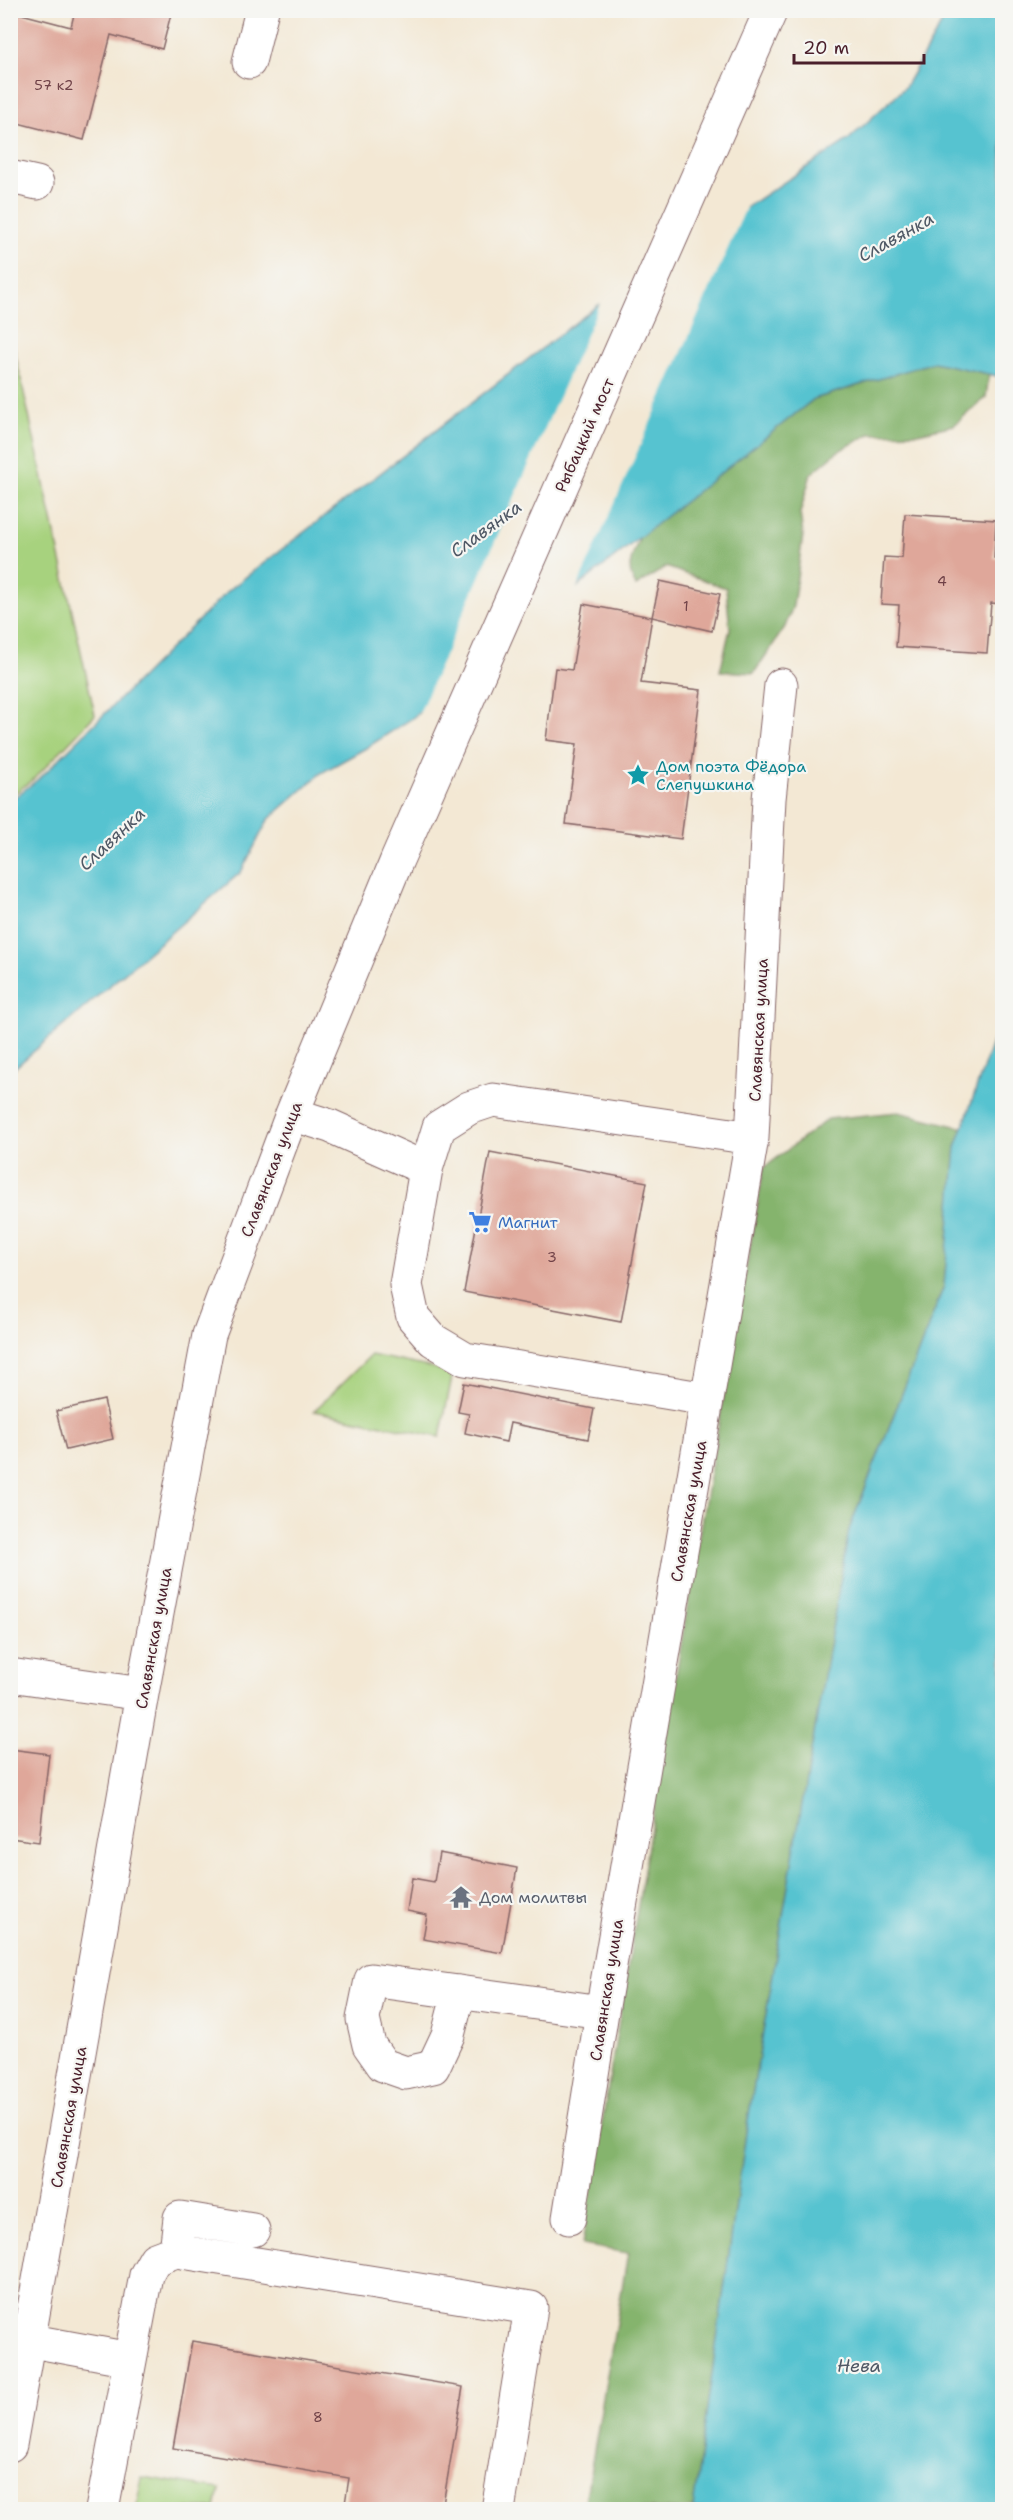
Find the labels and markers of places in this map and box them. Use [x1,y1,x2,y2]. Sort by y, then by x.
place label: Дом поэта Фёдора Слепушкина [656,756,806,795]
place icon: Дом поэта Фёдора Слепушкина [625,762,651,788]
supermarket icon: Магнит [467,1209,493,1235]
place label: Магнит [498,1212,559,1233]
temple icon: Дом молитвы [448,1884,474,1910]
place label: Дом молитвы [479,1887,587,1908]

